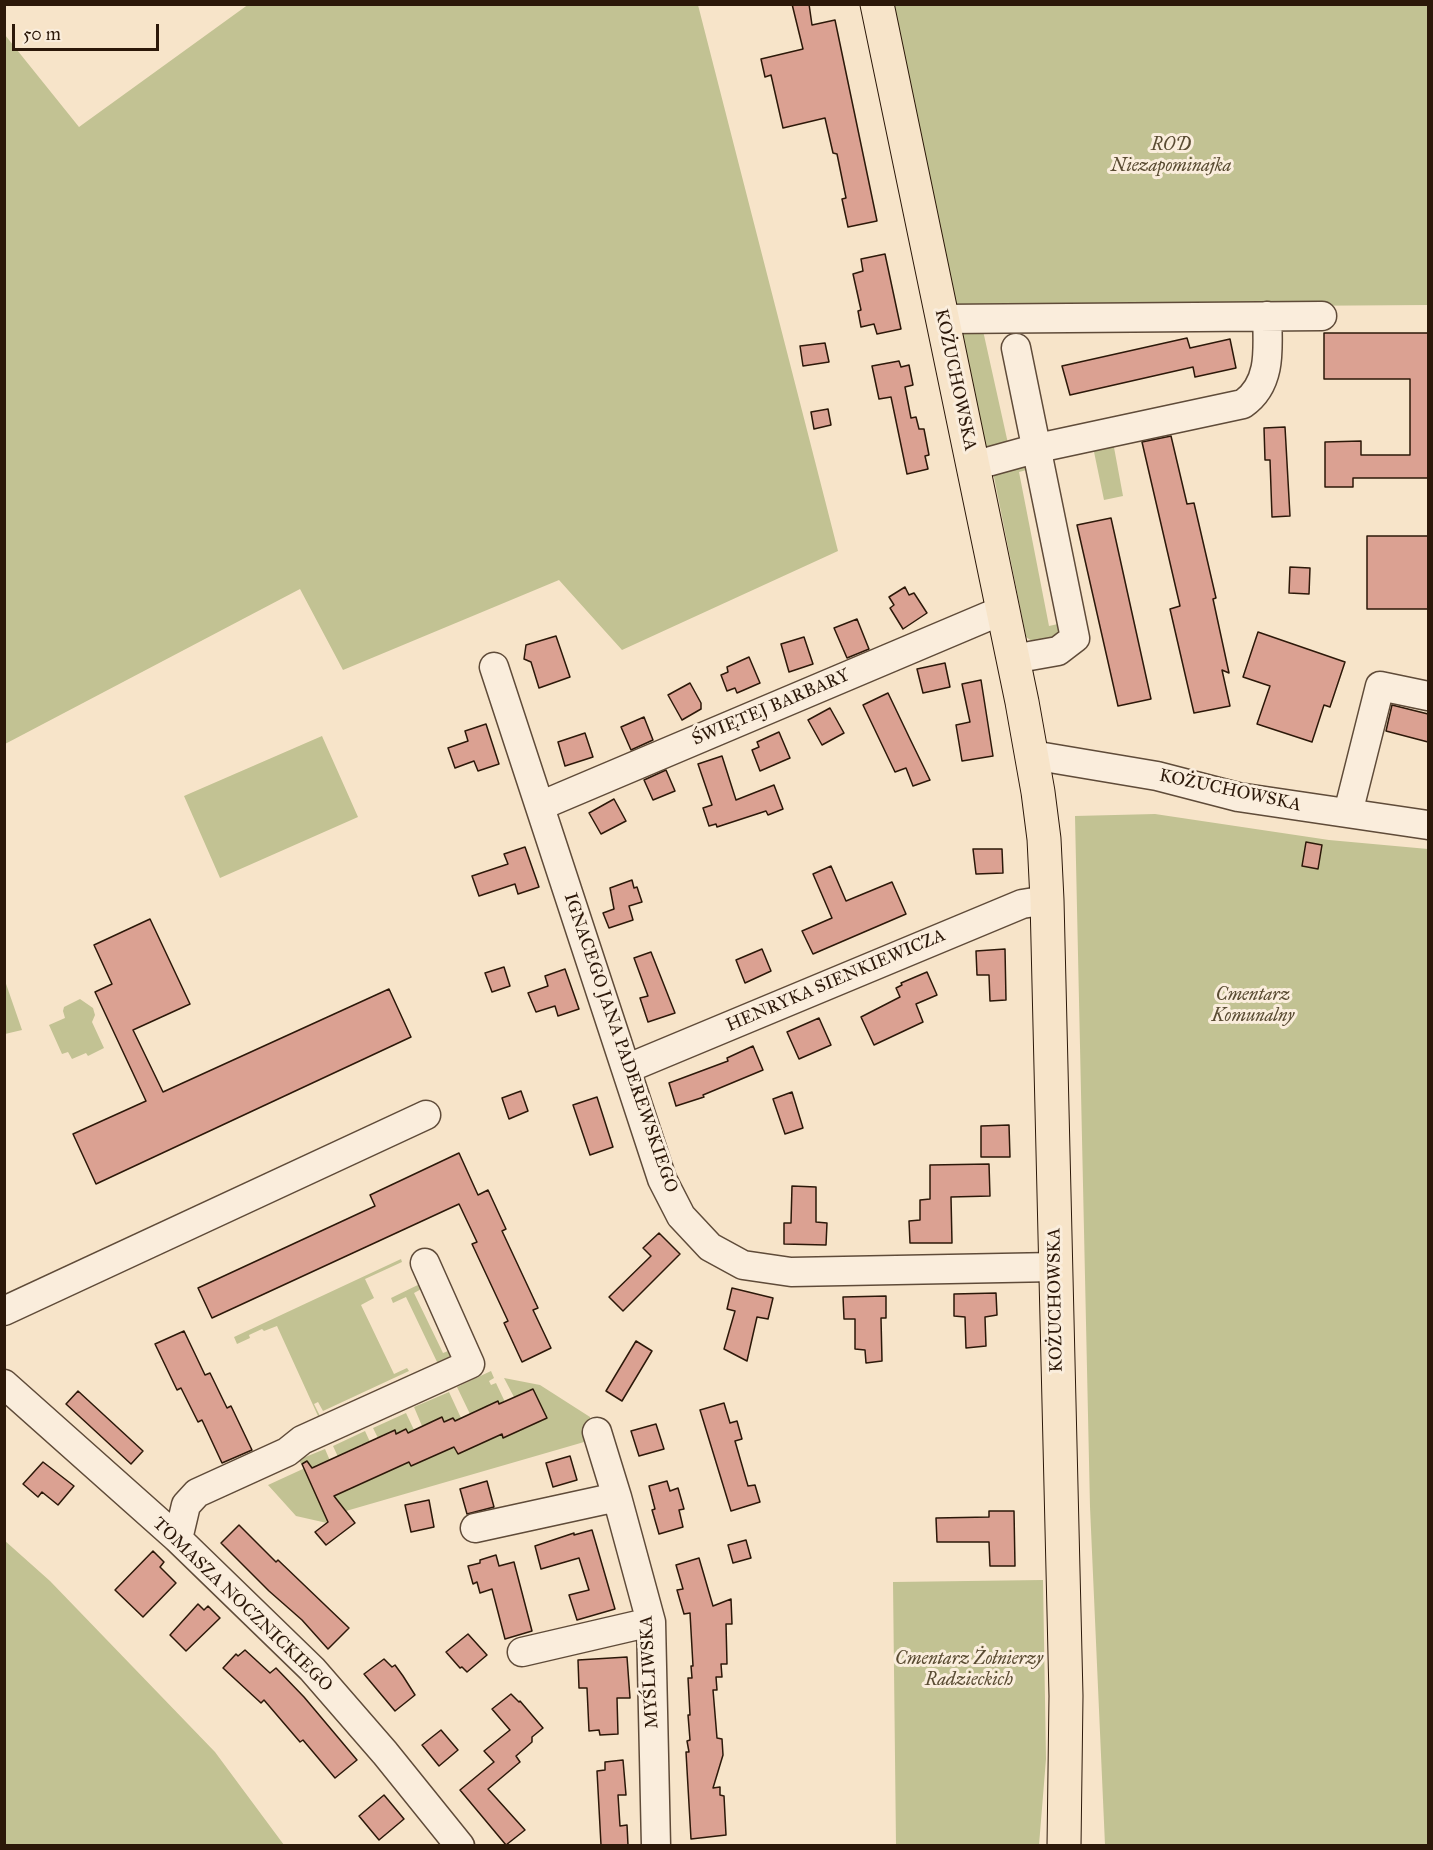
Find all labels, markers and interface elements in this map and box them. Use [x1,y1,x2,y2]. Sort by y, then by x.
scale bar [15,12,162,50]
text: 50 m [23,23,61,45]
park label: ROD Niezapominajka [1111,135,1231,178]
street label: KOŻUCHOWSKA [929,307,981,453]
street label: ŚWIĘTEJ BARBARY [689,665,853,751]
street label: KOŻUCHOWSKA [1157,765,1303,817]
street label: IGNACEGO JANA PADEREWSKIEGO [558,890,682,1196]
street label: HENRYKA SIENKIEWICZA [723,925,949,1037]
park label: Cmentarz Komunalny [1212,985,1294,1028]
street label: KOŻUCHOWSKA [1044,1228,1068,1372]
street label: TOMASZA NOCZNICKIEGO [148,1513,336,1697]
street label: MYŚLIWSKA [636,1615,664,1729]
park label: Cmentarz Żołnierzy Radzieckich [895,1649,1043,1692]

